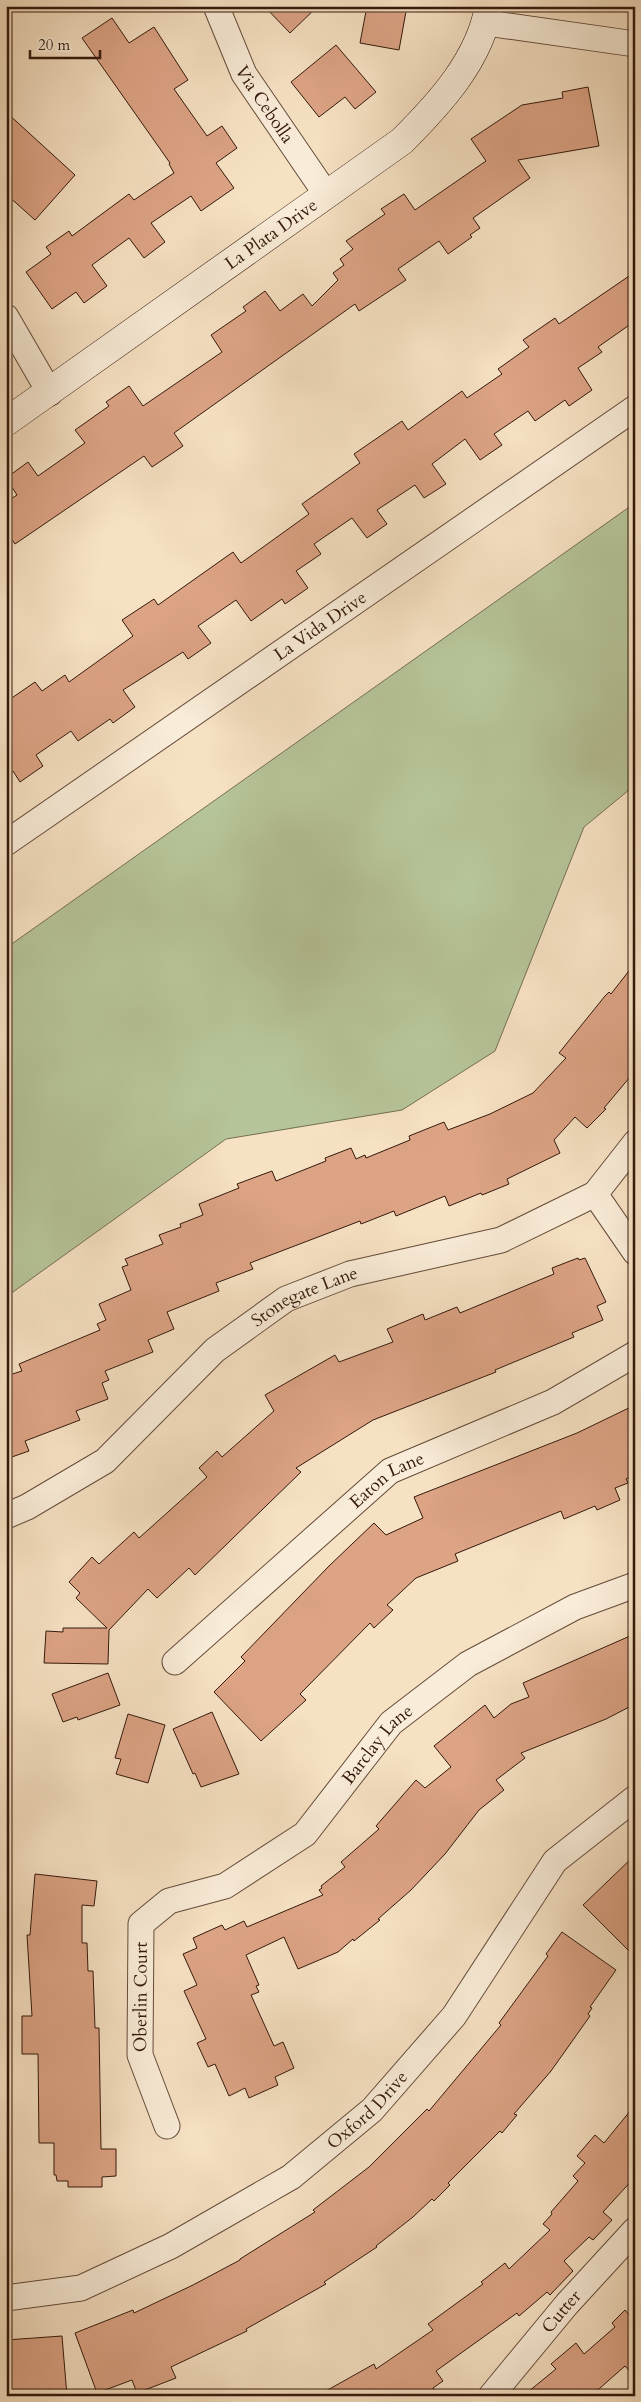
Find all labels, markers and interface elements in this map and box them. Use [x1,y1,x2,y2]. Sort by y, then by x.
scale bar [30,28,100,60]
text: 20 m [38,35,70,55]
street label: Via Cebolla [229,62,300,148]
street label: La Plata Drive [220,192,322,275]
street label: La Vida Drive [269,585,372,667]
street label: Stonegate Lane [246,1260,360,1333]
street label: Eaton Lane [344,1446,428,1514]
street label: Barclay Lane [336,1698,418,1789]
street label: Oberlin Court [128,1941,153,2052]
street label: Oxford Drive [321,2065,413,2155]
street label: Cutter [536,2284,587,2338]

